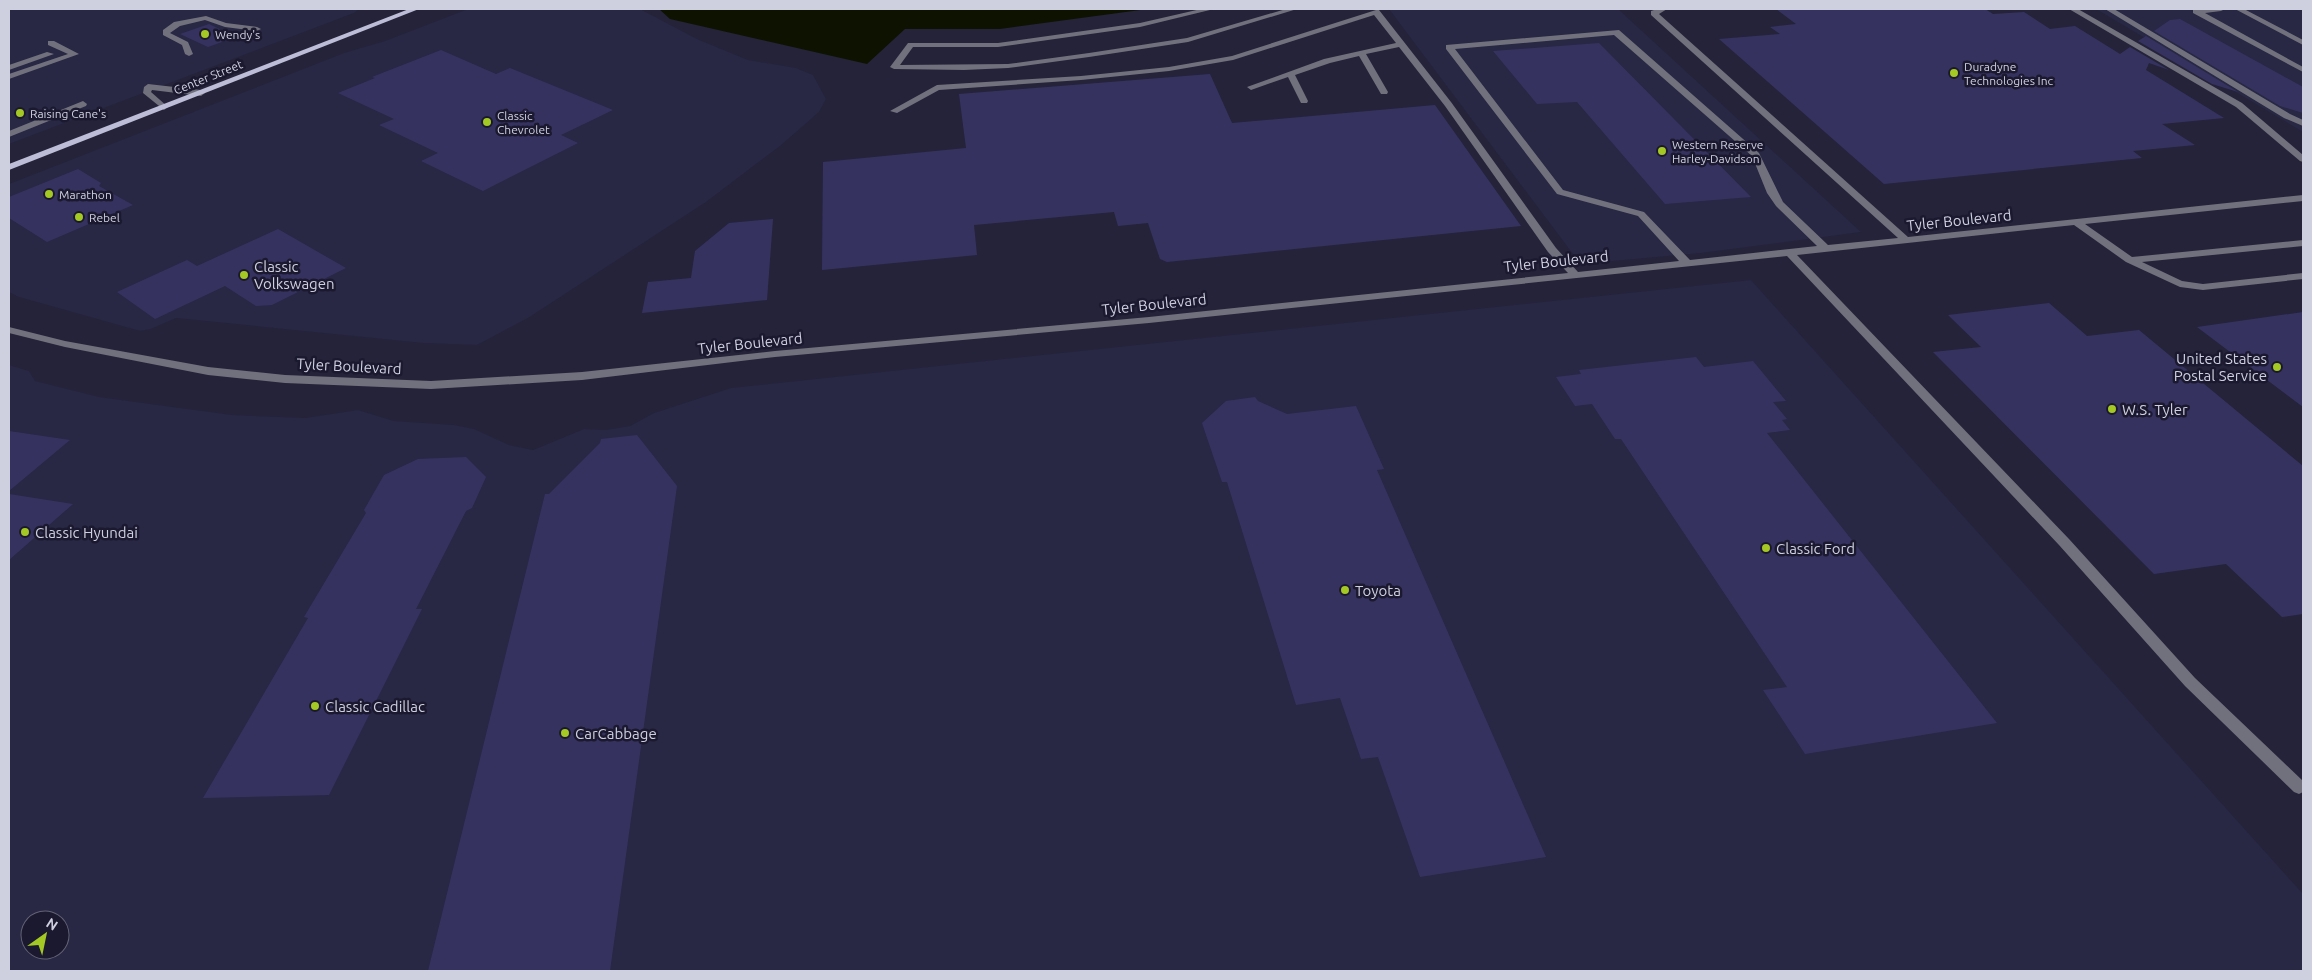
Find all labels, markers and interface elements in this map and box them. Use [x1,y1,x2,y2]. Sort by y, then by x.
marker: Wendy's [199,28,211,40]
place label: Wendy's [215,28,260,41]
street label: Center Street [172,57,245,97]
place label: Duradyne Technologies Inc [1964,60,2054,87]
marker: Duradyne Technologies Inc [1948,67,1960,79]
marker: Raising Cane's [14,107,26,119]
place label: Raising Cane's [30,107,106,120]
place label: Classic Chevrolet [497,109,550,136]
marker: Classic Chevrolet [481,116,493,128]
place label: Western Reserve Harley-Davidson [1672,138,1763,165]
marker: Western Reserve Harley-Davidson [1656,145,1668,157]
marker: Marathon [43,188,55,200]
place label: Marathon [59,188,112,201]
street label: Tyler Boulevard [1906,206,2012,234]
marker: Rebel [73,211,85,223]
place label: Rebel [89,211,120,224]
street label: Tyler Boulevard [1503,247,1609,275]
place label: Classic Volkswagen [254,258,335,292]
marker: Classic Volkswagen [238,269,250,281]
street label: Tyler Boulevard [1101,290,1207,318]
street label: Tyler Boulevard [697,329,803,357]
place label: United States Postal Service [2174,350,2267,384]
street label: Tyler Boulevard [296,355,402,377]
marker: United States Postal Service [2271,361,2283,373]
place label: W.S. Tyler [2122,401,2188,418]
marker: W.S. Tyler [2106,403,2118,415]
place label: Classic Hyundai [35,524,138,541]
marker: Classic Hyundai [19,526,31,538]
place label: Classic Ford [1776,540,1855,557]
marker: Classic Ford [1760,542,1772,554]
place label: Toyota [1355,582,1401,599]
marker: Toyota [1339,584,1351,596]
place label: Classic Cadillac [325,698,425,715]
marker: Classic Cadillac [309,700,321,712]
place label: CarCabbage [575,725,657,742]
marker: CarCabbage [559,727,571,739]
north arrow [20,910,70,960]
text: N [43,915,61,934]

